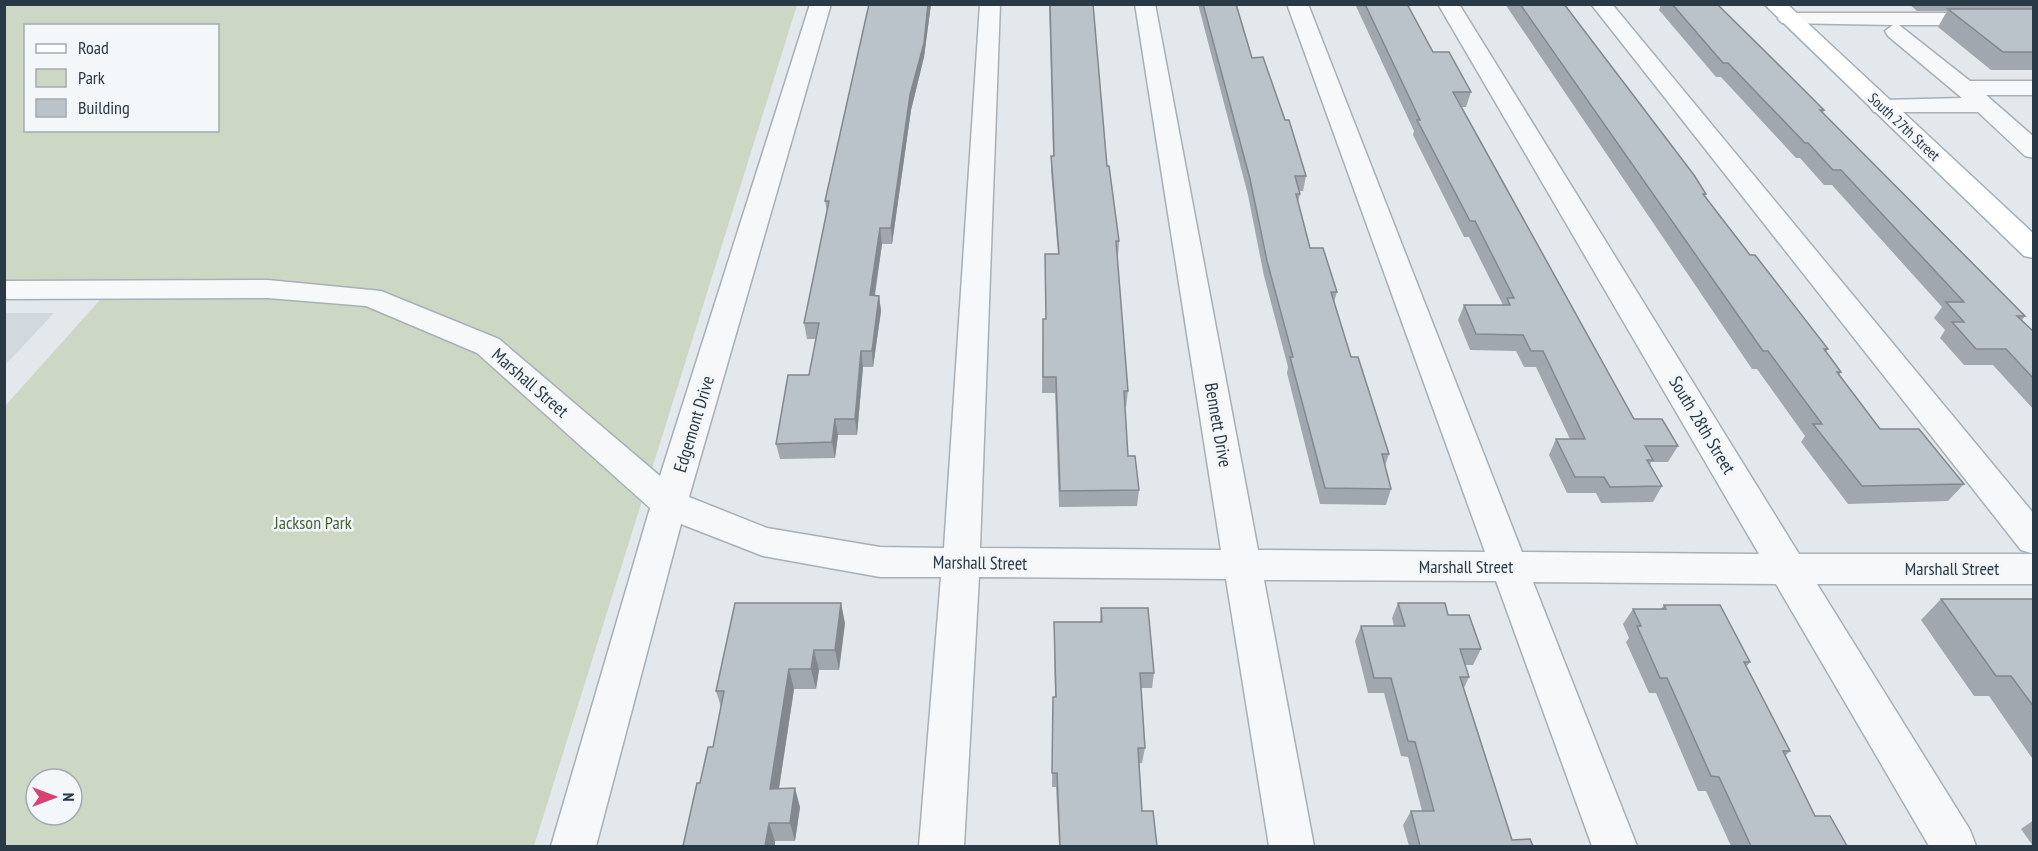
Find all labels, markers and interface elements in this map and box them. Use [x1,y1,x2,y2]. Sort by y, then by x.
legend [24,24,219,132]
text: Road [78,36,109,59]
text: Park [78,66,105,89]
street label: South 27th Street [1864,88,1944,165]
text: Building [78,96,130,119]
street label: Marshall Street [487,343,573,422]
street label: South 28th Street [1664,372,1741,478]
street label: Edgemont Drive [668,373,719,475]
street label: Bennett Drive [1200,381,1237,469]
park label: Jackson Park [273,511,352,534]
street label: Marshall Street [933,550,1027,575]
street label: Marshall Street [1419,555,1513,578]
street label: Marshall Street [1905,557,1999,580]
north arrow [24,767,84,827]
text: N [59,793,79,801]

